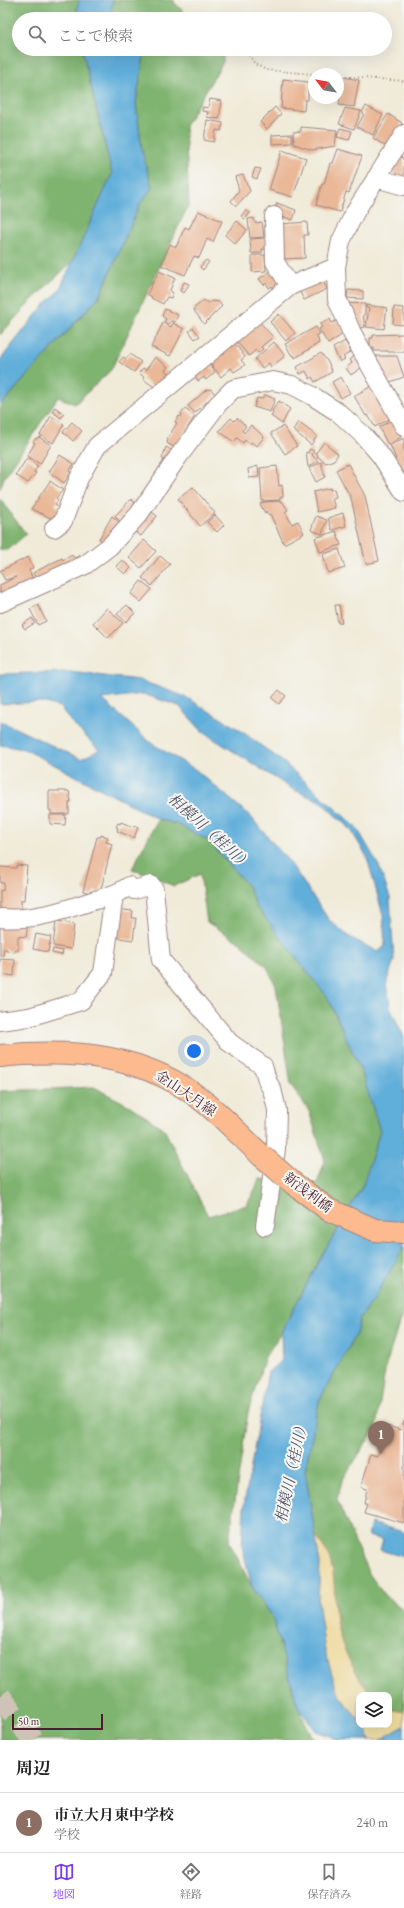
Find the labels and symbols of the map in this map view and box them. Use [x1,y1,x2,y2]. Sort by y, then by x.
north arrow [308,68,344,104]
water label: 相模川（桂川） [165,789,255,873]
your location [184,1041,204,1061]
street label: 金山大月線 [152,1066,220,1120]
street label: 新浅利橋 [280,1168,336,1216]
water label: 相模川（桂川） [271,1418,311,1524]
pin: 1 [368,1421,394,1454]
scale bar [12,1712,103,1731]

